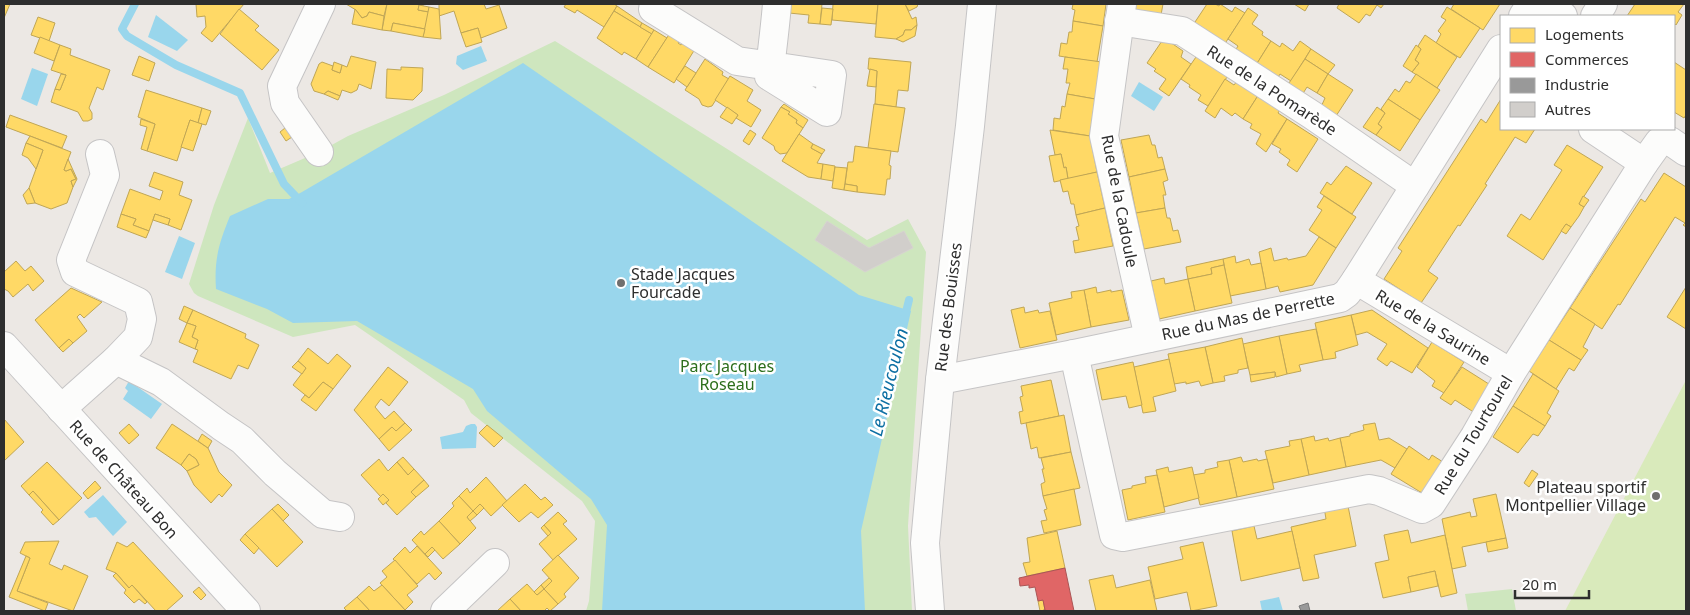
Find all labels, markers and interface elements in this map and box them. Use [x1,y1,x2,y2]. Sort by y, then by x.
legend [1500,15,1675,130]
text: Logements [1545,24,1624,44]
street label: Rue de la Pomarède [1203,40,1341,140]
text: Commerces [1545,49,1629,69]
text: Industrie [1545,74,1609,94]
text: Autres [1545,99,1591,119]
street label: Rue de la Cadoule [1096,133,1144,269]
street label: Rue des Bouisses [929,241,967,373]
place label: Stade Jacques Fourcade [631,263,735,303]
marker: Stade Jacques Fourcade [615,277,627,289]
street label: Rue de la Saurine [1371,284,1495,370]
street label: Rue du Mas de Perrette [1159,287,1337,345]
water label: Le Rieucoulon [863,325,913,439]
park label: Parc Jacques Roseau [680,355,774,395]
street label: Rue du Tourtourel [1429,371,1517,499]
street label: Rue de Château Bon [65,415,183,543]
place label: Plateau sportif Montpellier Village [1505,476,1647,516]
marker: Plateau sportif Montpellier Village [1650,490,1662,502]
scale bar [1515,568,1589,600]
text: 20 m [1522,574,1557,594]

